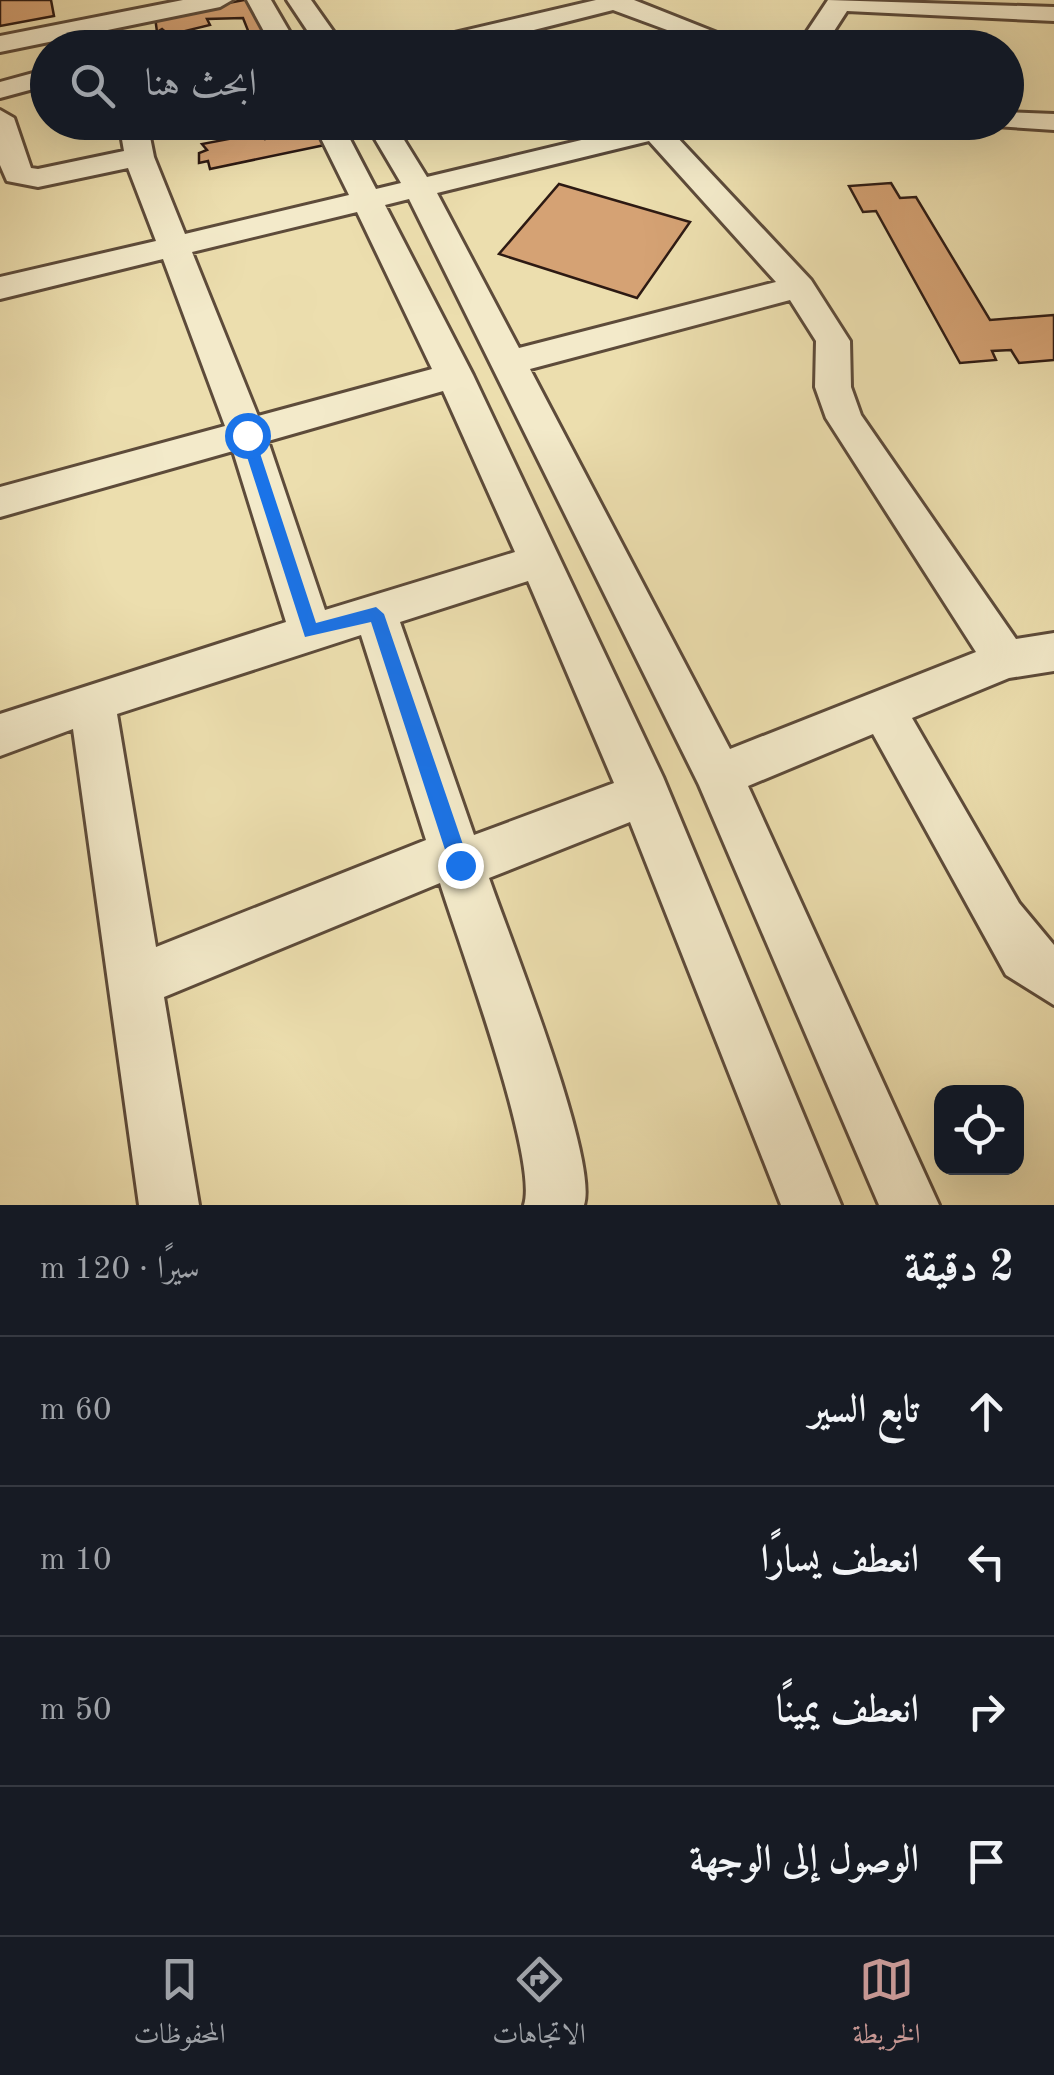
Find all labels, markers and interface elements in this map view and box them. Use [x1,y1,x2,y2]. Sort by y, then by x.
search box [30,30,1024,140]
icon: search [65,58,120,113]
text: ابحث هنا [145,66,257,104]
route start [225,413,271,459]
route end [438,843,484,889]
map controls [934,1085,1024,1175]
button: locate [934,1085,1024,1175]
text: 2 دقيقة [905,1248,1014,1290]
text: سيرًا · 120 m [40,1254,200,1286]
icon: ahead [959,1384,1014,1439]
text: تابع السير [809,1392,919,1430]
text: 60 m [40,1395,112,1427]
icon: left [959,1534,1014,1589]
text: انعطف يسارًا [761,1542,919,1580]
text: 10 m [40,1545,112,1577]
icon: right [959,1684,1014,1739]
text: انعطف يمينًا [776,1692,919,1730]
text: 50 m [40,1695,112,1727]
icon: arrive [959,1834,1014,1889]
text: الوصول إلى الوجهة [690,1842,919,1880]
tab: المحفوظات [133,1952,226,2061]
tab: الاتجاهات [492,1952,586,2061]
tab: الخريطة [853,1952,921,2061]

